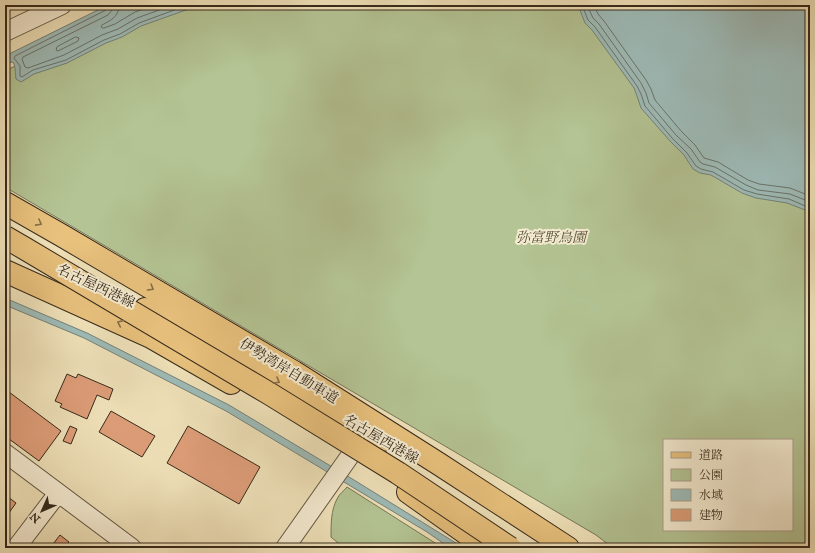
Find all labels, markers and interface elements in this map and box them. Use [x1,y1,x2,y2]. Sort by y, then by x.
one-way arrow [35,218,42,225]
park label: 弥富野鳥園 [516,229,588,246]
street label: 名古屋西港線 [54,261,138,311]
one-way arrow [147,284,154,291]
one-way arrow [117,320,125,328]
street label: 伊勢湾岸自動車道 [237,335,341,407]
one-way arrow [273,376,280,383]
street label: 名古屋西港線 [340,411,422,467]
legend [663,439,793,531]
text: 道路 [699,448,723,462]
text: 公園 [699,468,723,482]
text: 水域 [699,488,723,502]
north arrow [22,491,62,531]
text: 建物 [699,508,723,522]
text: N [27,509,43,526]

